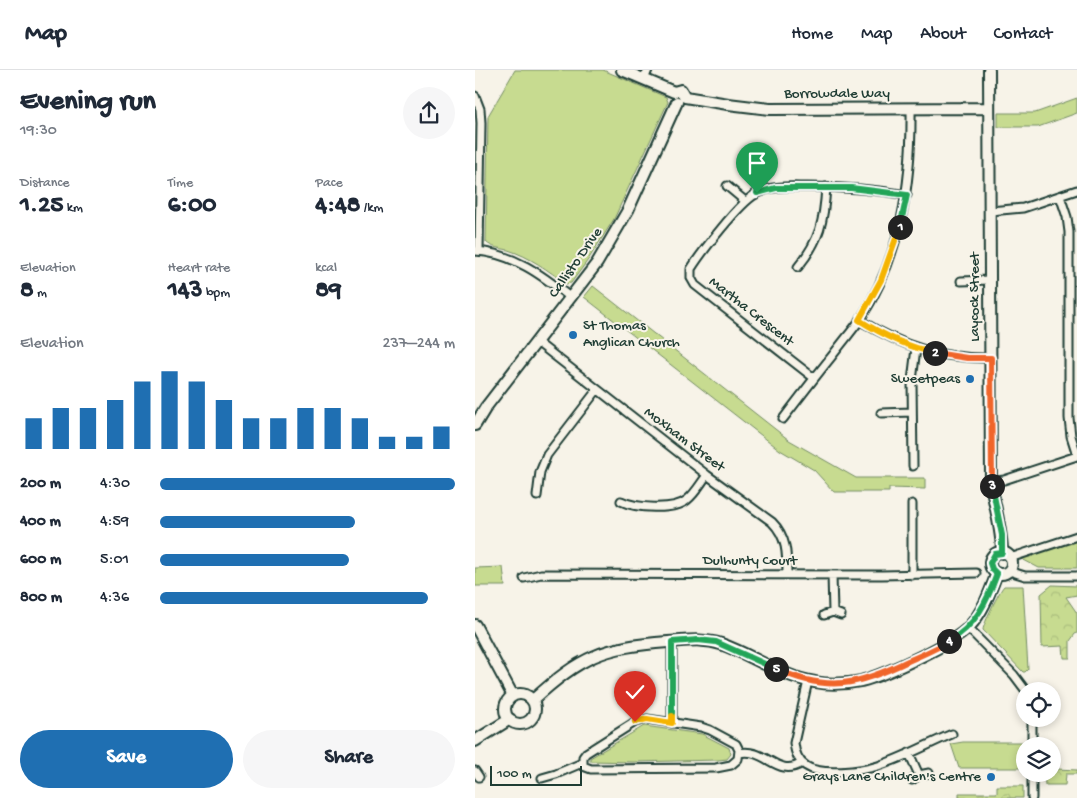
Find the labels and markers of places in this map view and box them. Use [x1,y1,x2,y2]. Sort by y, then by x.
pin [736,142,778,193]
pin: 1 [887,214,913,240]
place label: St Thomas Anglican Church [583,317,680,352]
marker: St Thomas Anglican Church [567,329,579,341]
pin: 2 [923,340,947,366]
place label: Sweetpeas [891,370,960,388]
marker: Sweetpeas [964,373,976,385]
pin: 3 [979,474,1005,498]
pin: 4 [937,628,961,654]
pin: 5 [763,656,789,682]
pin [614,671,656,722]
place label: Grays Lane Children's Centre [802,768,981,786]
marker: Grays Lane Children's Centre [985,771,997,783]

